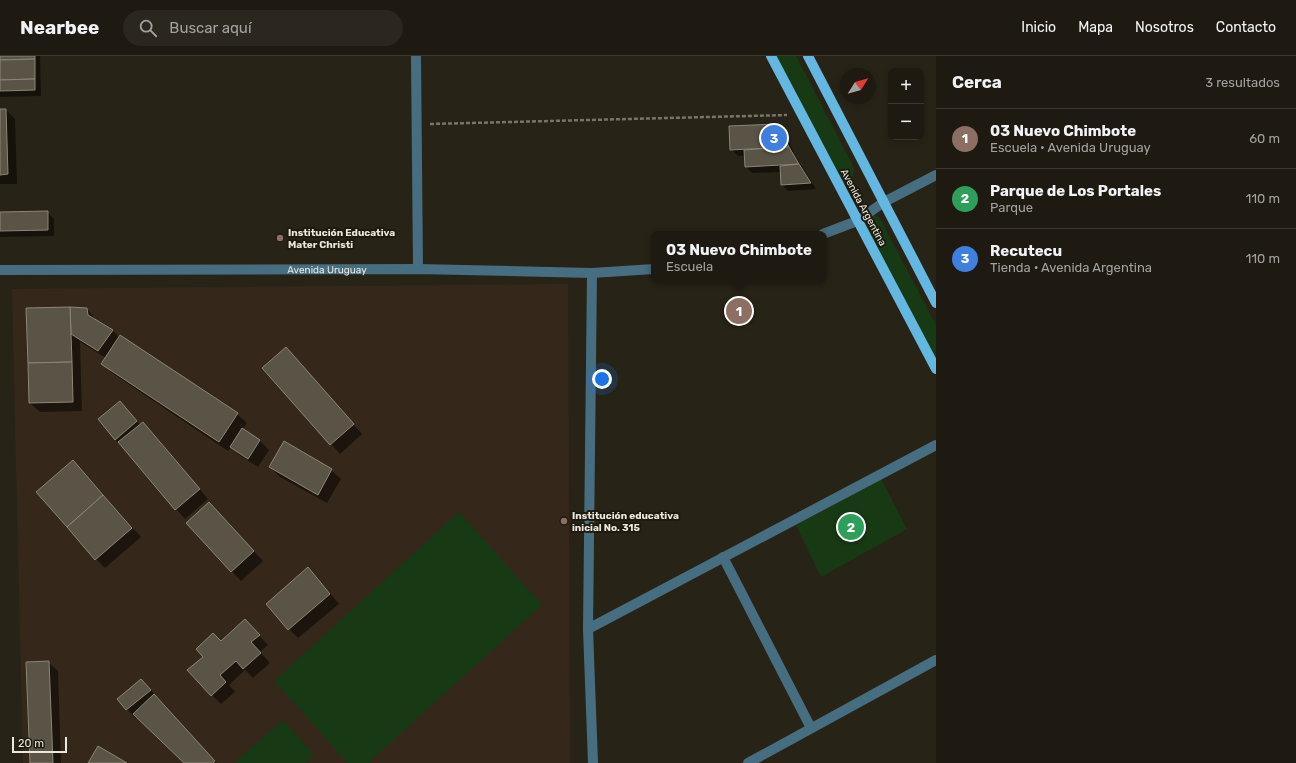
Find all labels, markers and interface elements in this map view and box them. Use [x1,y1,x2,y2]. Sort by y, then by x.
search box [123,10,403,46]
text: Nearbee [20,16,99,39]
icon: search [137,17,159,39]
text: Buscar aquí [169,19,252,37]
text: Inicio [1021,19,1056,36]
text: Mapa [1078,19,1113,36]
text: Nosotros [1135,19,1194,36]
text: Contacto [1216,19,1276,36]
north arrow [840,68,876,104]
map controls [888,68,924,140]
button: + [888,68,924,104]
text: Cerca [952,72,1002,92]
text: 3 resultados [1205,75,1280,90]
button: − [888,104,924,140]
text: 03 Nuevo Chimbote [990,122,1136,140]
pin: 3 [761,123,787,153]
text: 1 [962,131,968,146]
text: 60 m [1249,131,1280,146]
text: Escuela · Avenida Uruguay [990,140,1151,155]
street label: Avenida Argentina [838,167,888,248]
text: Parque de Los Portales [990,182,1161,200]
text: 2 [961,191,969,206]
text: 110 m [1246,191,1280,206]
text: Parque [990,200,1033,215]
place label: Institución Educativa Mater Christi [288,227,395,251]
popup [651,231,827,283]
marker: Institución Educativa Mater Christi [275,233,285,243]
text: 03 Nuevo Chimbote [666,241,812,259]
text: Recutecu [990,242,1062,260]
text: 3 [961,251,969,266]
text: 110 m [1246,251,1280,266]
text: Escuela [666,259,713,274]
text: Tienda · Avenida Argentina [990,260,1152,275]
street label: Avenida Uruguay [287,264,367,276]
pin: 1 [726,296,752,326]
your location [592,369,612,389]
place label: Institución educativa inicial No. 315 [572,510,679,534]
pin: 2 [838,512,864,542]
marker: Institución educativa inicial No. 315 [559,516,569,526]
scale bar [12,735,67,754]
text: 20 m [18,737,44,750]

